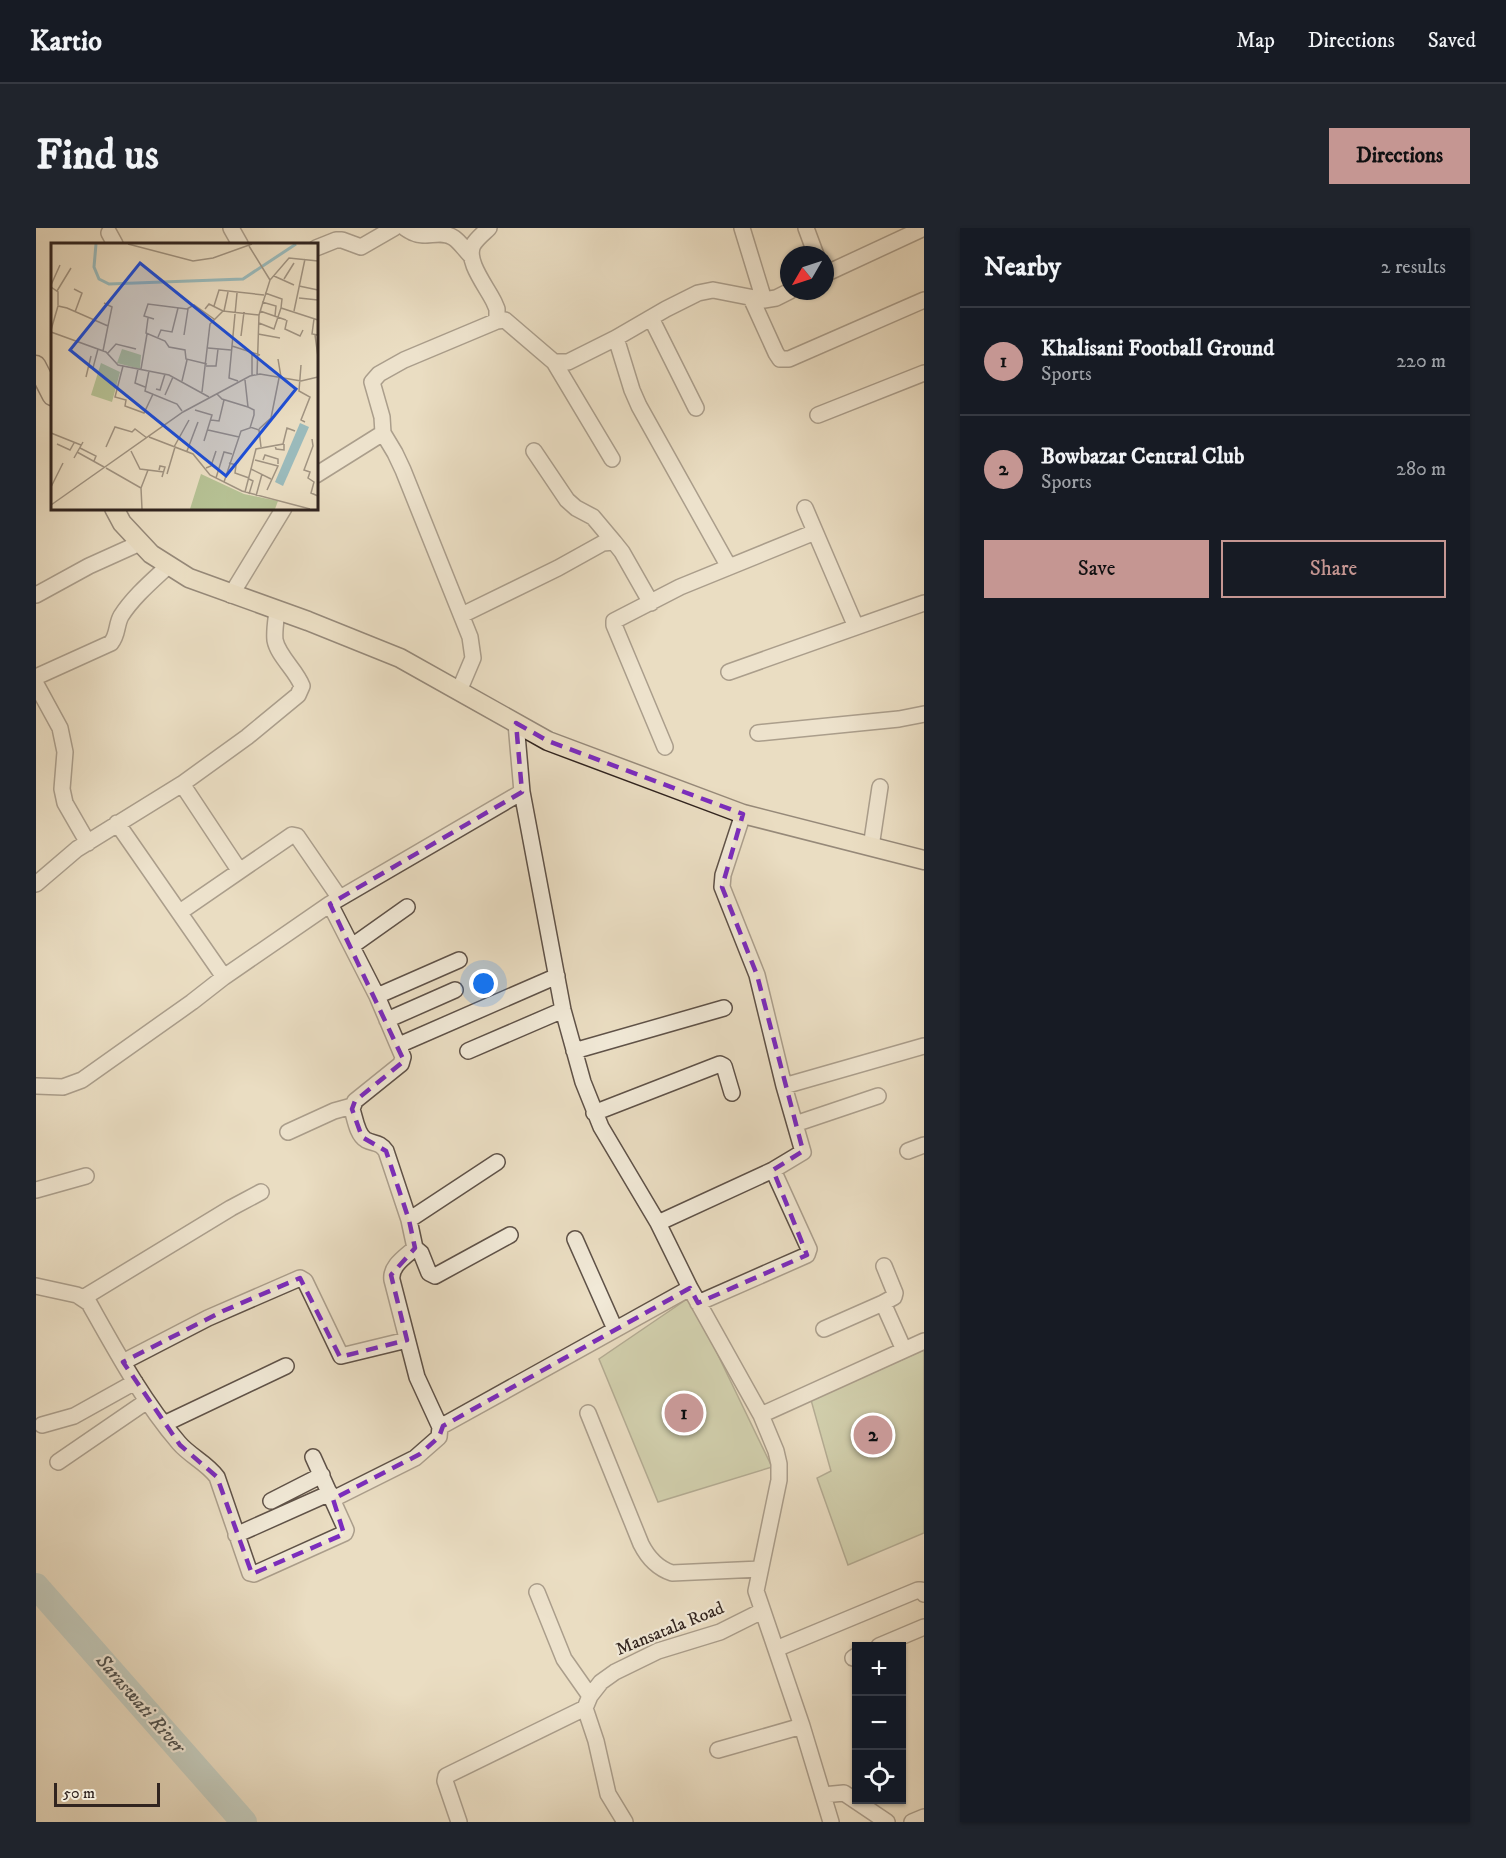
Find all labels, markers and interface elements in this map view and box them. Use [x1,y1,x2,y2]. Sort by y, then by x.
text: Kartio [30,24,102,59]
text: Map [1236,28,1275,54]
text: Directions [1308,28,1395,54]
text: Saved [1428,28,1476,54]
button: Directions [1329,128,1470,184]
text: Find us [36,130,159,182]
inset map [51,243,318,510]
north arrow [780,246,834,300]
text: Nearby [984,251,1061,284]
text: 2 results [1381,255,1446,280]
text: Khalisani Football Ground [1041,335,1274,362]
text: 1 [1000,349,1007,374]
text: 220 m [1396,349,1446,374]
text: Sports [1041,362,1092,387]
text: Bowbazar Central Club [1041,443,1244,470]
text: 2 [999,457,1008,482]
text: 280 m [1396,457,1446,482]
text: Sports [1041,470,1092,495]
button: Save [984,540,1209,598]
button: Share [1221,540,1446,598]
your location [469,969,498,998]
pin: 1 [664,1390,704,1436]
pin: 2 [854,1412,892,1458]
street label: Mansatala Road [613,1597,727,1661]
map controls [852,1642,906,1804]
button: + [852,1642,906,1696]
water label: Saraswati River [89,1648,191,1760]
button: − [852,1696,906,1750]
button: locate [852,1750,906,1804]
scale bar [54,1780,160,1808]
text: 50 m [63,1783,95,1803]

